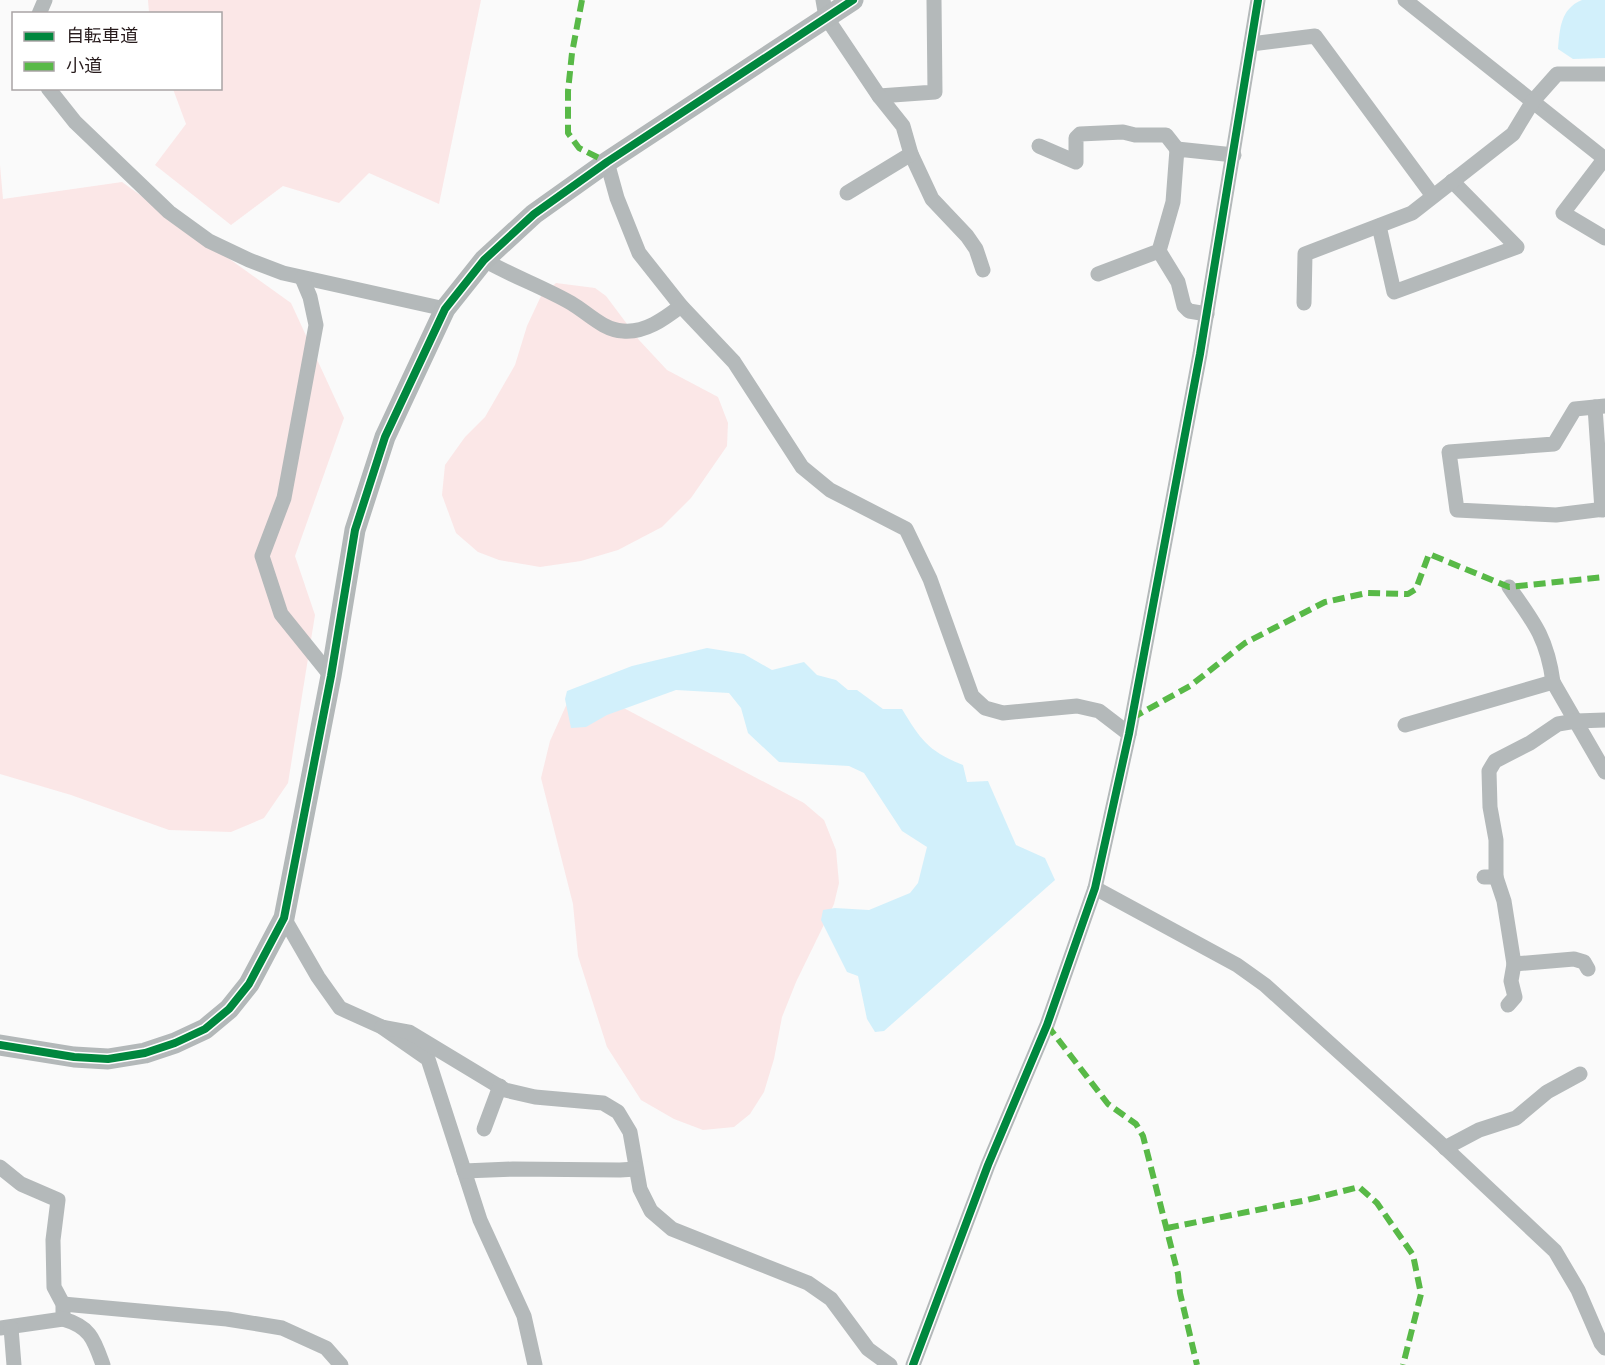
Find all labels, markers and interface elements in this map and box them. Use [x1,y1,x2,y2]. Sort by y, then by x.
legend [12,12,222,90]
text: 自転車道 [66,25,138,47]
text: 小道 [66,55,102,77]

